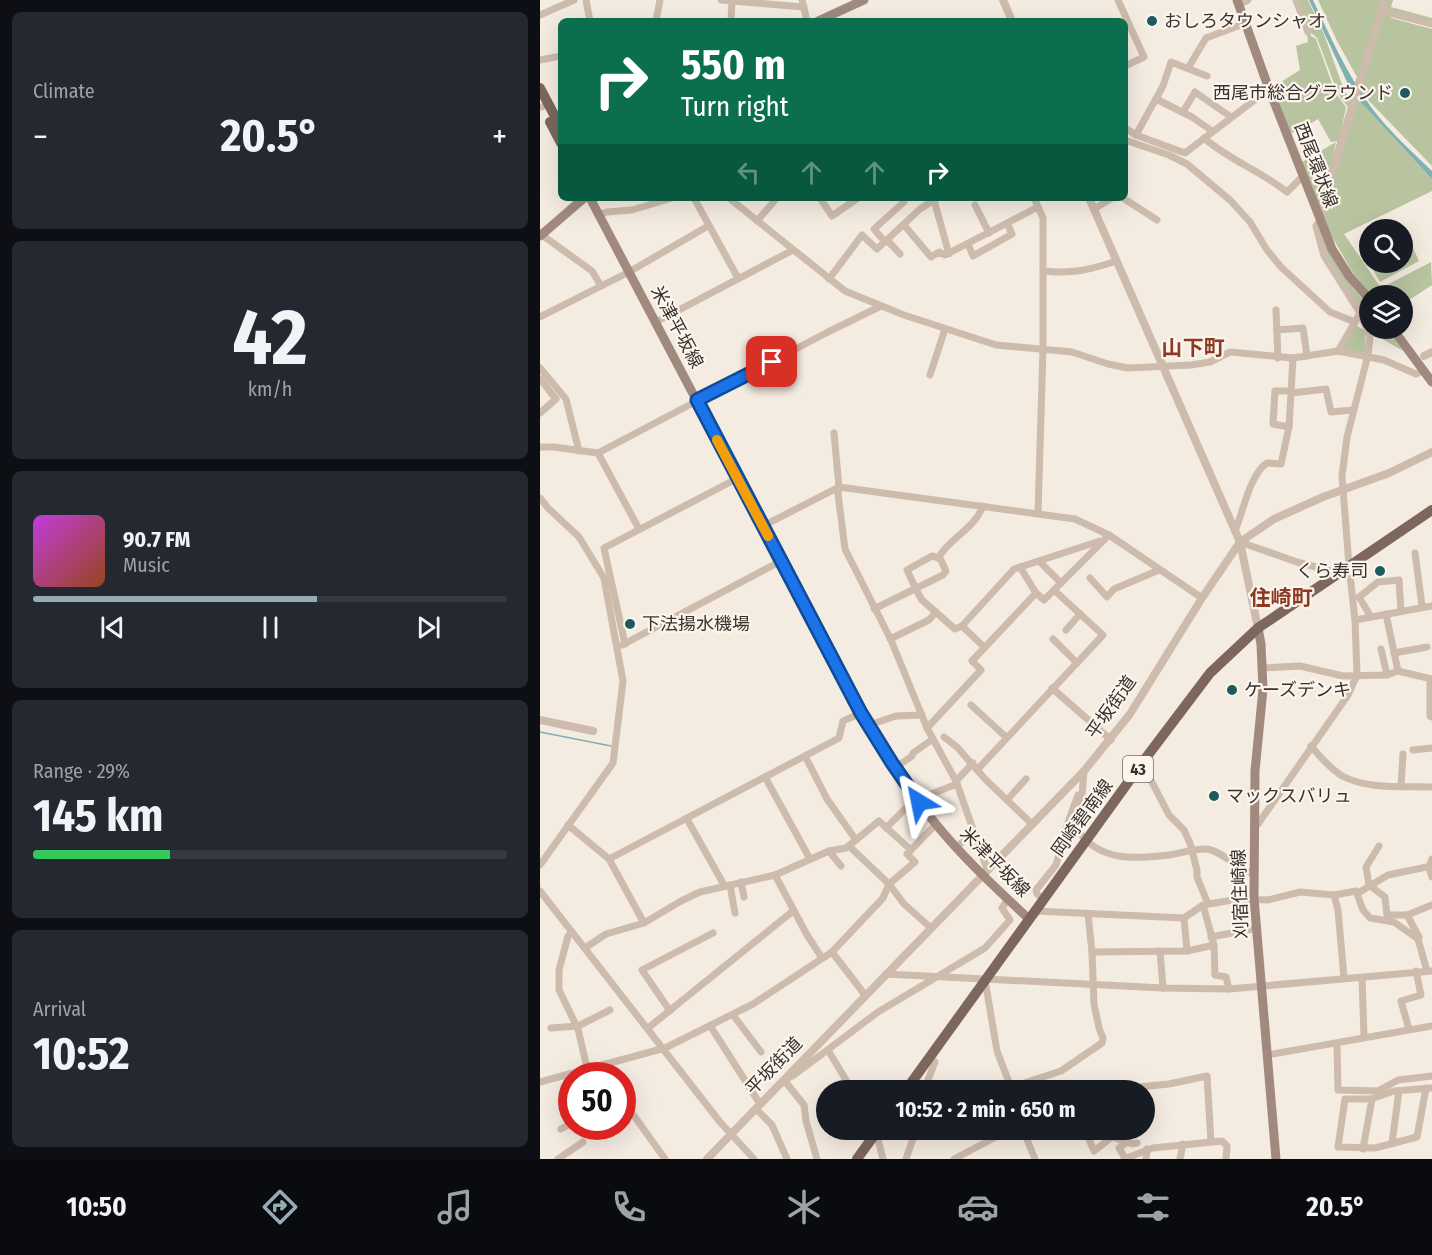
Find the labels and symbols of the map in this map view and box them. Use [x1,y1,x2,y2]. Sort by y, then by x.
place label: おしろタウンシャオ [1164,10,1326,32]
marker: おしろタウンシャオ [1145,14,1159,28]
place label: 西尾市総合グラウンド [1213,82,1393,104]
marker: 西尾市総合グラウンド [1398,86,1412,100]
street label: 西尾環状線 [1290,119,1342,211]
street label: 米津平坂線 [646,282,708,372]
district label: 山下町 [1162,335,1225,361]
pin [746,336,797,387]
place label: くら寿司 [1296,560,1368,582]
marker: くら寿司 [1373,564,1387,578]
district label: 住崎町 [1250,585,1313,611]
place label: 下法揚水機場 [642,613,750,635]
marker: 下法揚水機場 [623,617,637,631]
street label: 平坂街道 [1081,671,1141,743]
place label: ケーズデンキ [1244,679,1351,701]
marker: ケーズデンキ [1225,683,1239,697]
road number: 43 [1123,756,1153,782]
position arrow [887,770,951,834]
street label: 岡崎碧南線 [1047,775,1117,861]
place label: マックスバリュ [1226,785,1351,807]
marker: マックスバリュ [1207,789,1221,803]
street label: 米津平坂線 [955,822,1035,902]
street label: 刈宿住崎線 [1227,849,1253,939]
street label: 平坂街道 [741,1032,807,1100]
speed limit sign: 50 [558,1062,636,1140]

